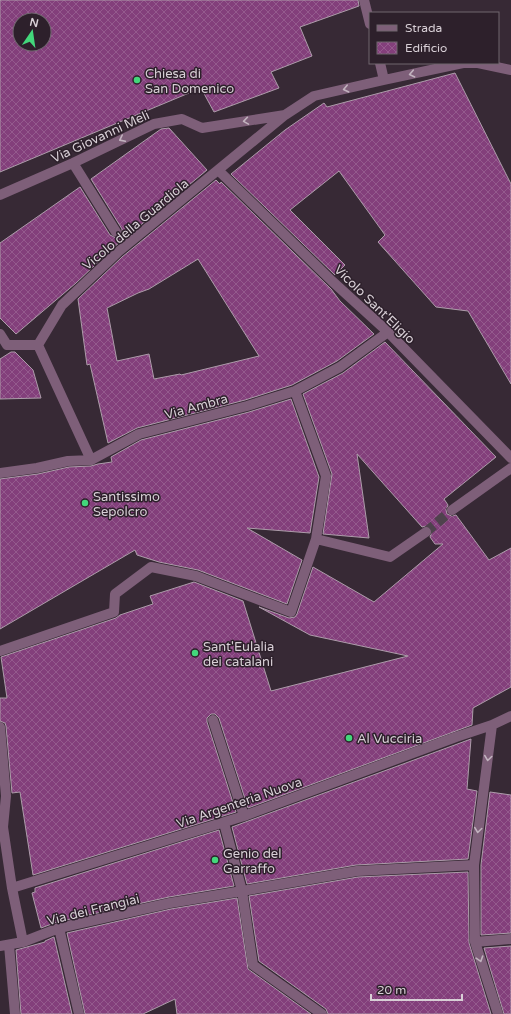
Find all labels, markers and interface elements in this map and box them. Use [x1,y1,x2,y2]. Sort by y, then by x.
north arrow [12,12,52,52]
legend [369,12,499,64]
text: N [28,15,40,30]
text: Strada [405,21,442,35]
text: Edificio [405,41,447,55]
place label: Chiesa di San Domenico [145,66,234,97]
one-way arrow [409,69,415,77]
marker: Chiesa di San Domenico [132,75,142,85]
one-way arrow [343,84,350,93]
street label: Via Giovanni Meli [49,107,152,167]
one-way arrow [243,116,249,125]
one-way arrow [119,134,127,142]
street label: Vicolo della Guardiola [79,176,192,274]
street label: Vicolo Sant'Eligio [330,262,418,348]
street label: Via Ambra [163,391,230,423]
place label: Santissimo Sepolcro [93,489,160,520]
marker: Santissimo Sepolcro [80,498,90,508]
place label: Sant'Eulalia dei catalani [203,639,274,670]
marker: Sant'Eulalia dei catalani [190,648,200,658]
place label: Al Vucciria [357,731,422,747]
marker: Al Vucciria [344,733,354,743]
one-way arrow [484,755,493,761]
street label: Via Argenteria Nuova [174,774,304,832]
one-way arrow [474,827,483,833]
place label: Genio del Garraffo [223,846,281,877]
marker: Genio del Garraffo [210,855,220,865]
street label: Via dei Frangiai [45,891,141,929]
one-way arrow [475,955,484,962]
scale bar [371,976,462,1002]
text: 20 m [377,983,406,997]

